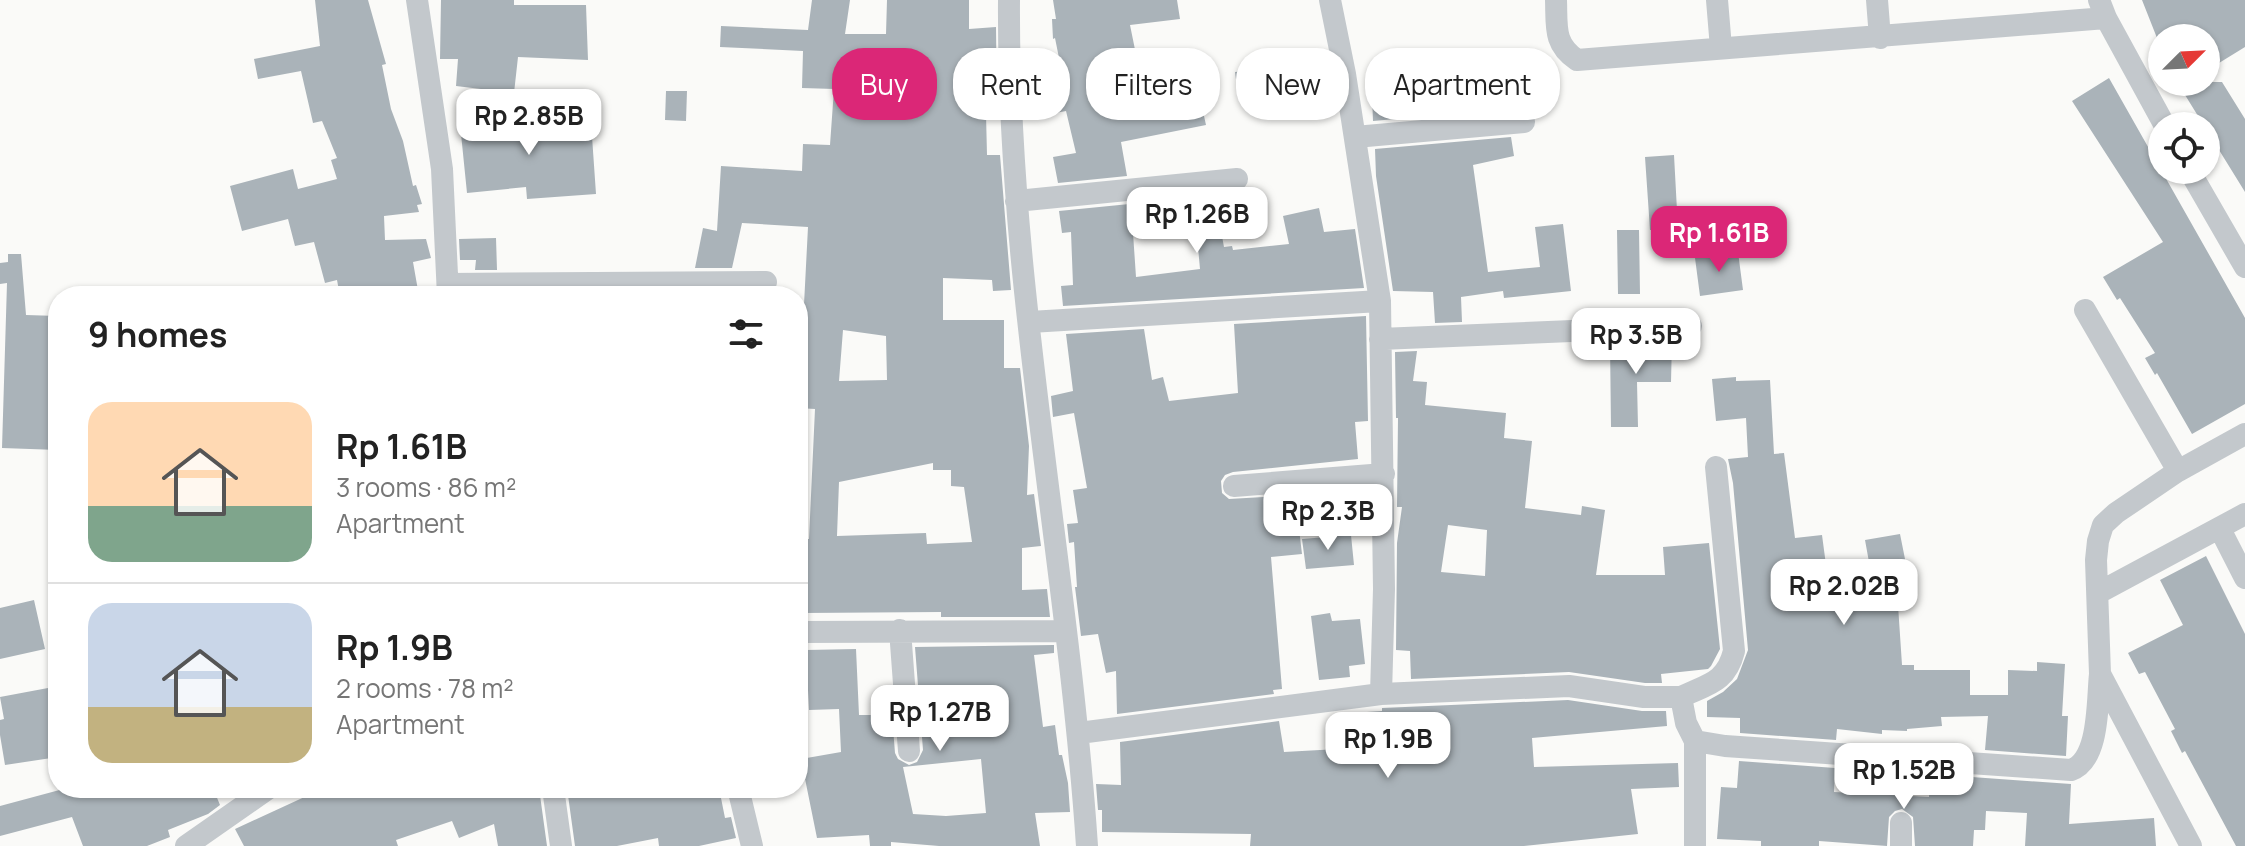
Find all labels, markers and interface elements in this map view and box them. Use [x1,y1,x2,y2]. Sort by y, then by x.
north arrow [2148,24,2220,96]
map controls [2148,24,2220,184]
chip: Buy [832,48,937,120]
chip: Rent [953,48,1070,120]
chip: Filters [1086,48,1220,120]
chip: New [1236,48,1349,120]
chip: Apartment [1365,48,1560,120]
pin: Rp 2.85B [446,89,612,157]
text: Rp 2.85B [474,97,584,133]
button: locate [2148,112,2220,184]
pin: Rp 1.26B [1114,187,1280,255]
text: Rp 1.26B [1145,195,1249,231]
pin: Rp 1.61B [1636,206,1802,274]
text: Rp 1.61B [1669,214,1769,250]
pin: Rp 3.5B [1562,308,1710,376]
text: 9 homes [88,311,227,357]
icon: filters [724,312,768,356]
text: Rp 3.5B [1589,316,1683,352]
text: Rp 1.61B [336,423,467,469]
icon: home [152,434,248,530]
text: 3 rooms · 86 m² [336,469,516,505]
pin: Rp 2.3B [1254,484,1402,552]
text: Rp 2.3B [1281,492,1375,528]
text: Apartment [336,505,465,541]
pin: Rp 2.02B [1761,559,1927,627]
text: Rp 2.02B [1789,567,1899,603]
text: Rp 1.9B [336,624,453,670]
icon: home [152,635,248,731]
text: 2 rooms · 78 m² [336,670,514,706]
pin: Rp 1.27B [857,685,1023,753]
text: Rp 1.27B [889,693,991,729]
text: Apartment [336,706,465,742]
pin: Rp 1.9B [1314,712,1462,780]
text: Rp 1.9B [1343,720,1433,756]
pin: Rp 1.52B [1821,743,1987,811]
text: Rp 1.52B [1852,751,1956,787]

